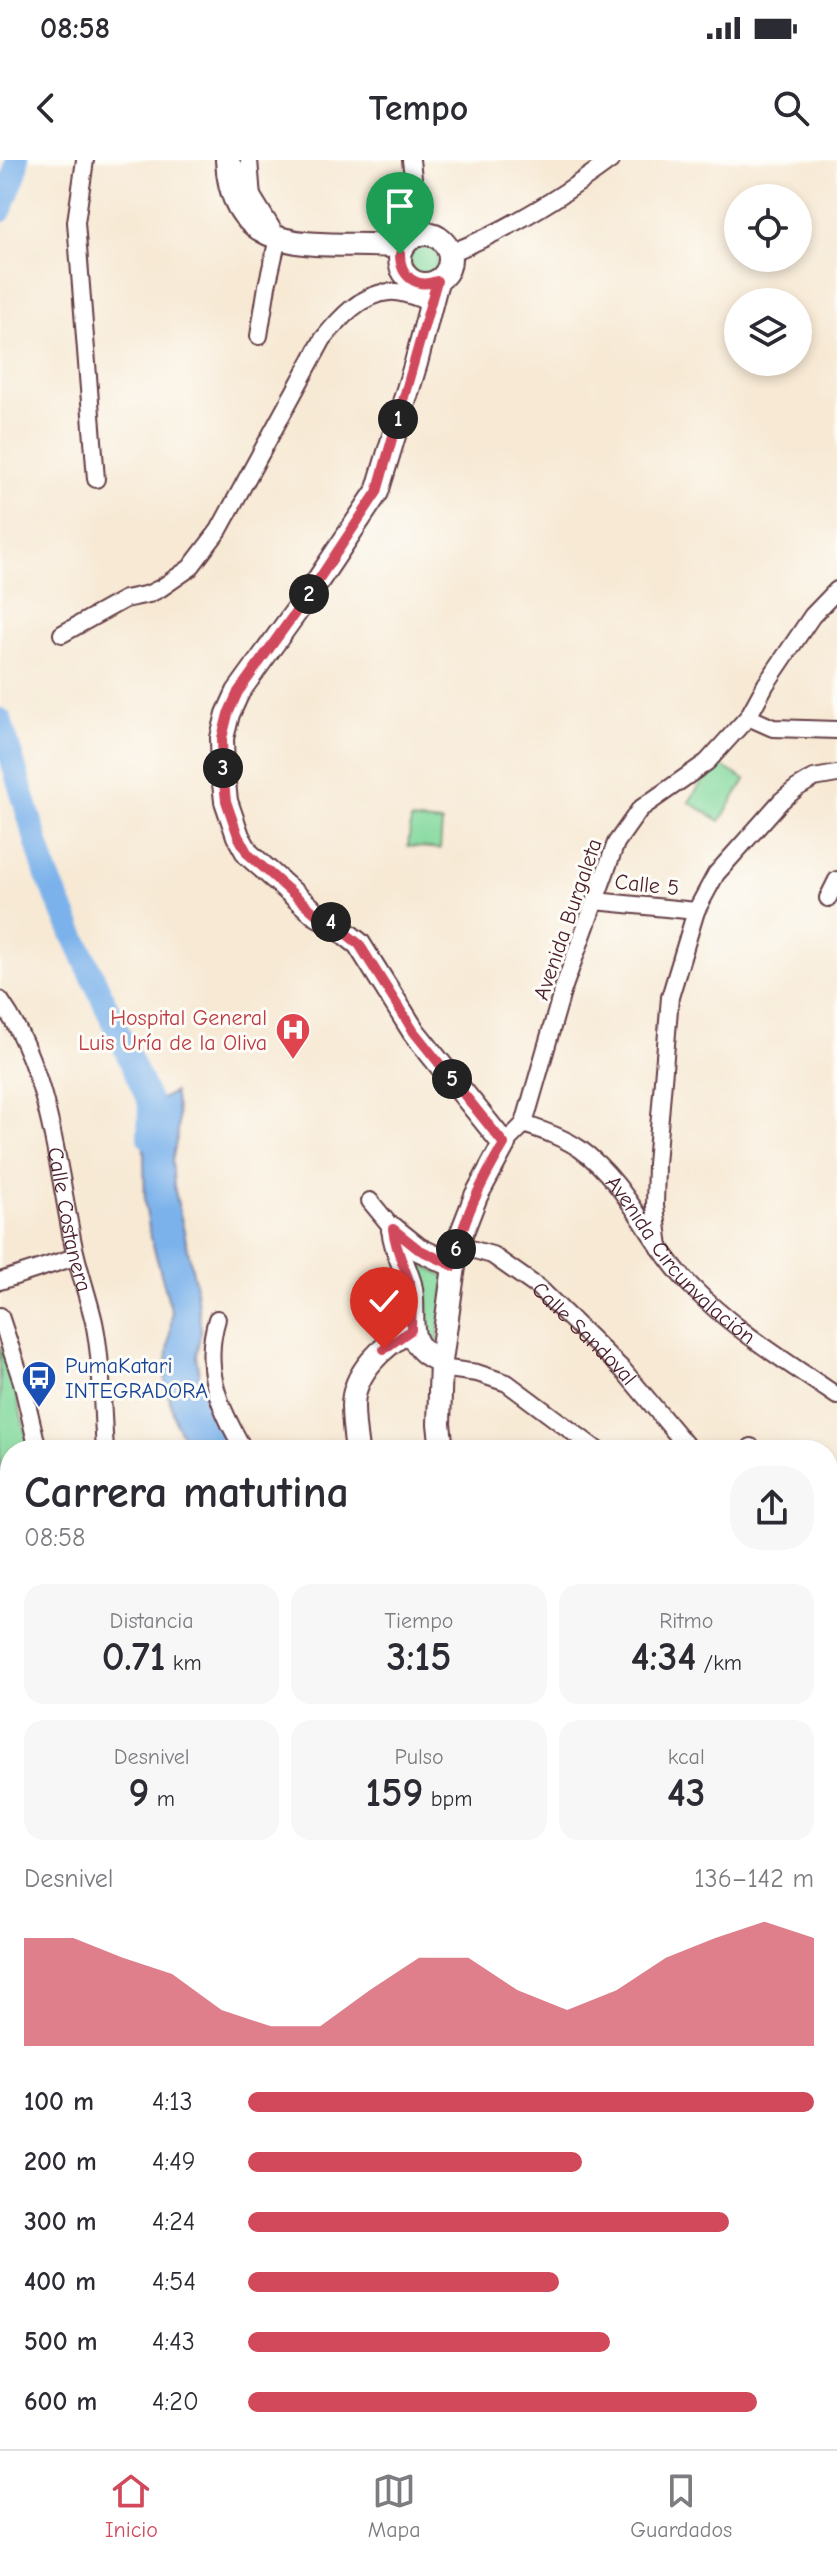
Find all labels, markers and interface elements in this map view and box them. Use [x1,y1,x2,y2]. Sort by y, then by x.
text: 08:58 [40,11,110,46]
icon: back [24,86,68,130]
icon: search [769,86,813,130]
text: Tempo [369,88,468,129]
pin [366,172,434,254]
icon: arrive [378,184,422,228]
map controls [724,184,812,376]
button: locate [724,184,812,272]
button: layers [724,288,812,376]
pin: 1 [378,399,418,439]
text: 1 [394,406,402,432]
pin: 2 [289,574,329,614]
text: 2 [304,581,314,607]
pin: 3 [203,748,243,788]
text: 3 [218,755,228,781]
street label: Avenida Burgaleta [528,835,608,1003]
street label: Calle 5 [613,869,680,901]
pin: 4 [311,902,351,942]
text: 4 [326,909,336,935]
place label: Hospital General Luis Uría de la Oliva [78,1005,267,1056]
hospital icon: Hospital General Luis Uría de la Oliva [274,1011,312,1061]
pin: 5 [432,1059,472,1099]
text: 5 [446,1066,458,1092]
street label: Calle Costanera [42,1145,97,1295]
street label: Avenida Circunvalación [600,1170,760,1350]
pin: 6 [436,1229,476,1269]
text: 6 [450,1236,462,1262]
pin [350,1267,418,1349]
street label: Calle Sandoval [526,1277,642,1391]
icon: check [362,1279,406,1323]
place label: PumaKatari INTEGRADORA [65,1353,208,1404]
bus stop icon: PumaKatari INTEGRADORA [20,1359,58,1409]
button: share [730,1466,814,1550]
text: Carrera matutina [24,1467,349,1518]
text: 08:58 [24,1523,85,1553]
text: Distancia [110,1608,194,1634]
text: Tiempo [384,1608,454,1634]
text: Ritmo [659,1608,713,1634]
text: 0.71 [102,1634,165,1680]
text: 3:15 [387,1634,451,1680]
text: 4:34 [631,1634,696,1680]
text: km [165,1650,202,1676]
text: /km [696,1650,742,1676]
text: Desnivel [114,1744,190,1770]
text: Pulso [394,1744,444,1770]
text: kcal [668,1744,705,1770]
text: 9 [128,1770,149,1816]
text: 159 [366,1770,423,1816]
text: 43 [667,1770,706,1816]
text: m [149,1786,175,1812]
text: bpm [423,1786,472,1812]
text: Desnivel [24,1864,114,1894]
text: 136–142 m [694,1864,814,1894]
text: 100 m [24,2087,94,2117]
text: 4:13 [152,2087,193,2117]
text: 200 m [24,2147,97,2177]
text: 4:49 [152,2147,196,2177]
text: 300 m [24,2207,97,2237]
text: 4:24 [152,2207,195,2237]
text: 400 m [24,2267,96,2297]
text: 4:54 [152,2267,196,2297]
text: 500 m [24,2327,98,2357]
text: 4:43 [152,2327,195,2357]
text: 600 m [24,2387,97,2417]
text: 4:20 [152,2387,199,2417]
tab: Inicio [105,2469,158,2543]
tab: Mapa [368,2469,421,2543]
tab: Guardados [630,2469,732,2543]

